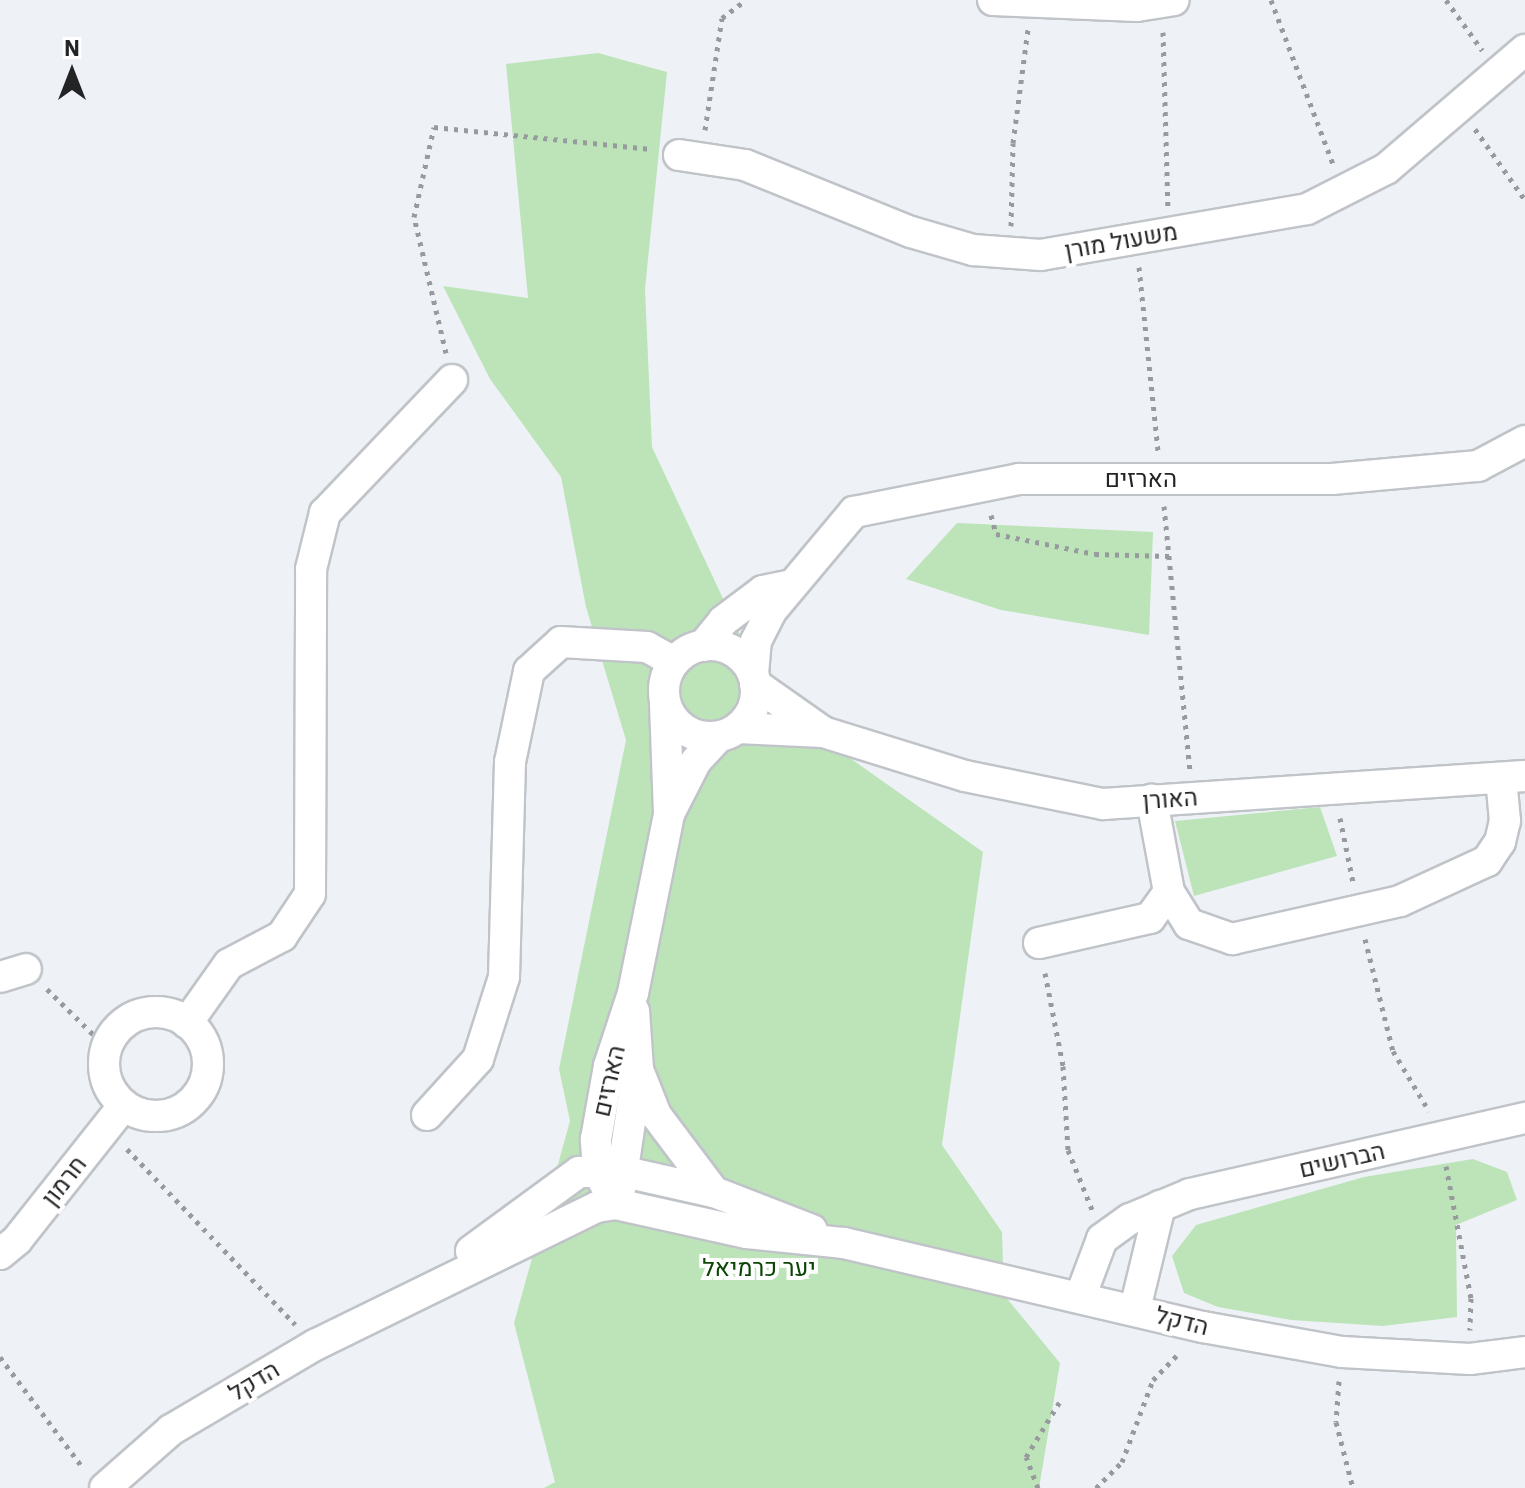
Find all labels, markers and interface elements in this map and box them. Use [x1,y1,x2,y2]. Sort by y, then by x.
north arrow [32,32,112,112]
text: N [64,33,80,62]
street label: משעול מורן [1062,217,1180,265]
street label: הארזים [1105,465,1177,493]
street label: האורן [1141,783,1199,815]
street label: הארזים [587,1043,631,1119]
street label: הברושים [1296,1136,1388,1184]
street label: חרמון [36,1150,92,1212]
park label: יער כרמיאל [702,1254,816,1282]
street label: הדקל [1152,1301,1212,1341]
street label: הדקל [224,1355,284,1407]

